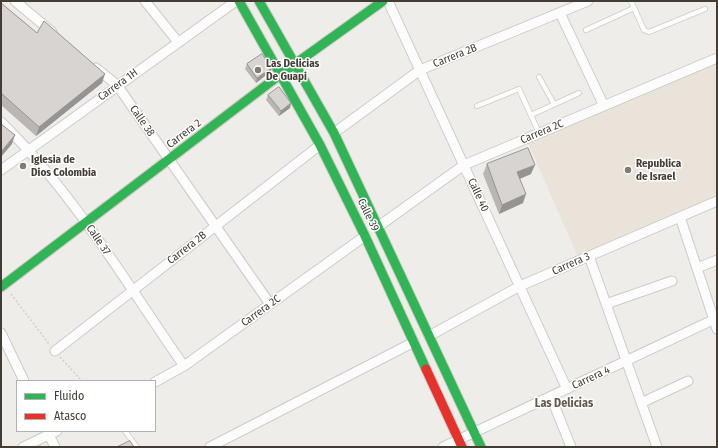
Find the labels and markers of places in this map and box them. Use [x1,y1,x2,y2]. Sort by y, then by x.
place label: Las Delicias De Guapi [266,57,319,83]
marker: Las Delicias De Guapi [253,65,263,75]
place label: Iglesia de Dios Colombia [31,153,96,179]
place label: Republica de Israel [636,157,681,183]
marker: Iglesia de Dios Colombia [18,161,28,171]
marker: Republica de Israel [623,165,633,175]

